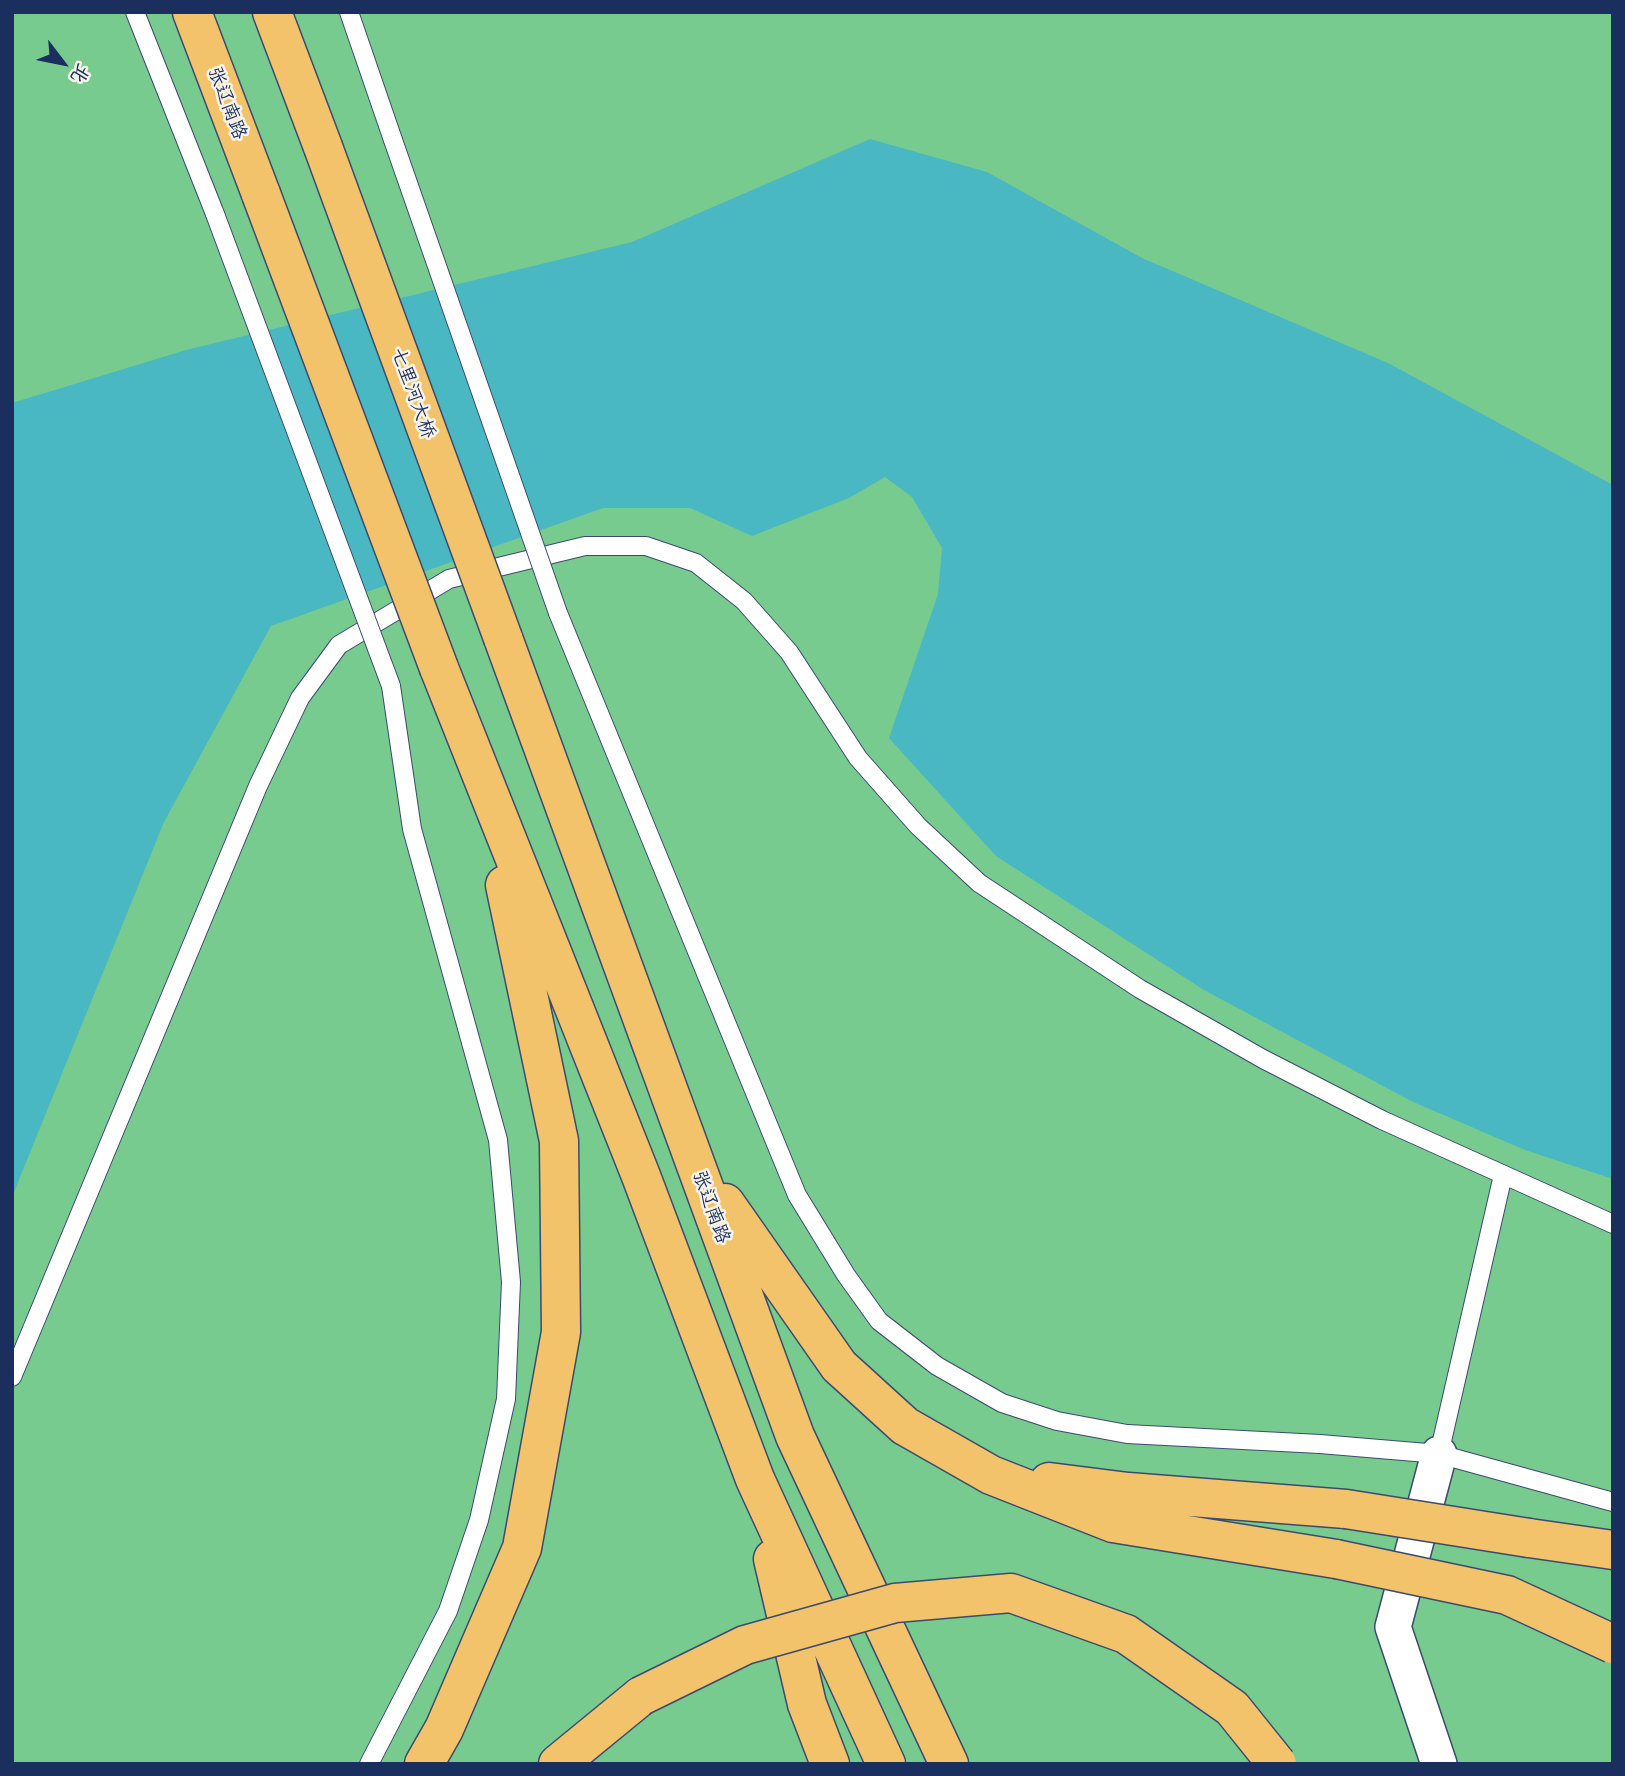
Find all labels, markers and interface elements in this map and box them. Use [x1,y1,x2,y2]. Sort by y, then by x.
north arrow [28,28,98,98]
text: 北 [66,60,96,89]
street label: 张辽南路 [203,63,251,143]
street label: 七里河大桥 [386,344,440,442]
street label: 张辽南路 [687,1167,735,1247]

